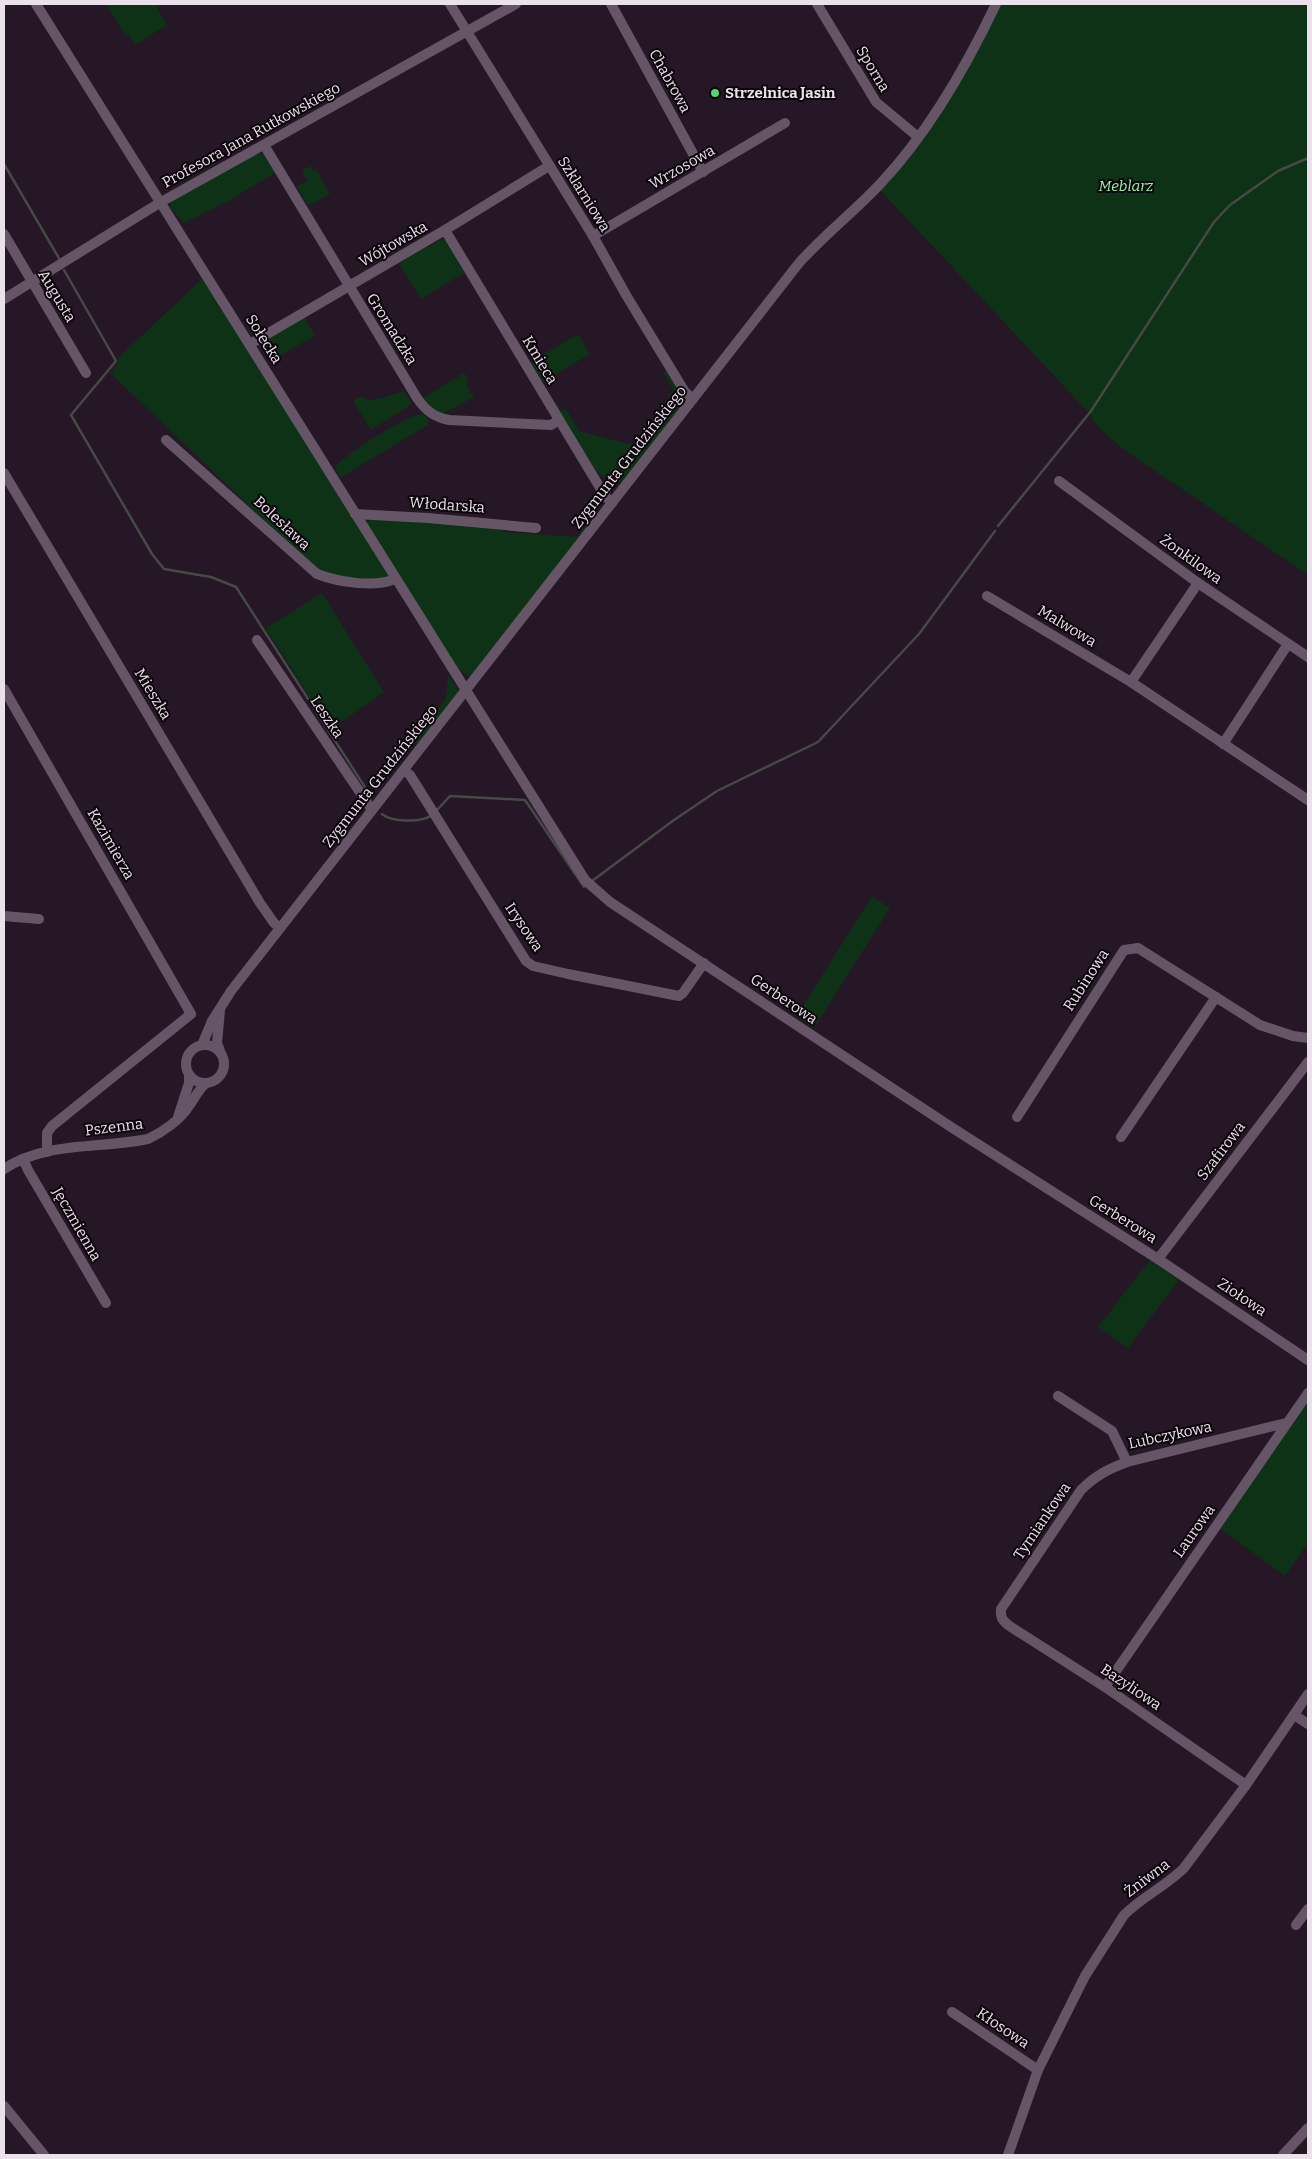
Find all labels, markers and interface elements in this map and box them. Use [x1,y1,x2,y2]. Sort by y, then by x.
street label: Sporna [852,43,894,95]
street label: Chabrowa [645,46,695,116]
street label: Profesora Jana Rutkowskiego [159,78,343,192]
place label: Strzelnica Jasin [725,84,836,102]
marker: Strzelnica Jasin [709,87,721,99]
street label: Wrzosowa [646,141,718,193]
street label: Szklarniowa [554,153,614,235]
park label: Meblarz [1099,177,1153,195]
street label: Wójtowska [356,217,430,271]
street label: Augusta [34,267,80,325]
street label: Gromadzka [363,290,421,368]
street label: Sołecka [242,311,286,367]
street label: Kmieca [519,333,561,387]
street label: Zygmunta Grudzińskiego [568,382,690,532]
street label: Bolesława [250,492,314,554]
street label: Włodarska [409,493,485,517]
street label: Żonkilowa [1156,530,1226,588]
street label: Malwowa [1034,601,1100,651]
street label: Mieszka [131,665,175,723]
street label: Leszka [306,693,348,741]
street label: Zygmunta Grudzińskiego [319,701,441,851]
street label: Kazimierza [83,805,139,883]
street label: Irysowa [501,899,547,955]
street label: Rubinowa [1059,946,1113,1014]
street label: Gerberowa [747,970,821,1028]
street label: Pszenna [84,1115,144,1139]
street label: Szafirowa [1193,1118,1249,1184]
street label: Jęczmienna [48,1183,105,1264]
street label: Gerberowa [1086,1191,1160,1247]
street label: Ziołowa [1214,1274,1270,1320]
street label: Lubczykowa [1127,1417,1213,1453]
street label: Tymiankowa [1010,1479,1074,1563]
street label: Laurowa [1169,1501,1219,1561]
street label: Bazyliowa [1097,1660,1165,1714]
street label: Żniwna [1121,1855,1173,1901]
street label: Kłosowa [973,2004,1033,2052]

